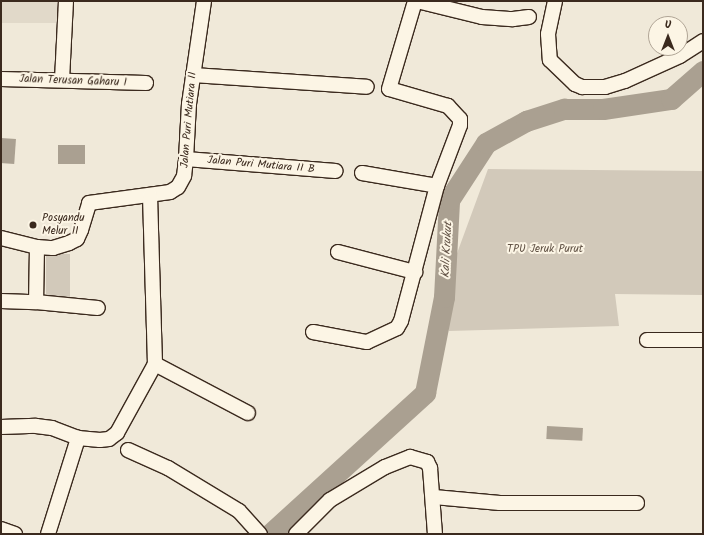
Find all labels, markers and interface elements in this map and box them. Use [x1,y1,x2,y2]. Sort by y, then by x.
north arrow [648,16,688,56]
text: U [665,16,671,34]
street label: Jalan Puri Mutiara II [178,71,200,169]
street label: Jalan Terusan Gaharu I [19,73,127,89]
street label: Jalan Puri Mutiara II B [207,154,315,176]
place label: Posyandu Melur II [42,212,85,238]
marker: Posyandu Melur II [27,219,39,231]
water label: Kali Krukut [438,222,456,278]
park label: TPU Jeruk Purut [507,242,583,256]

